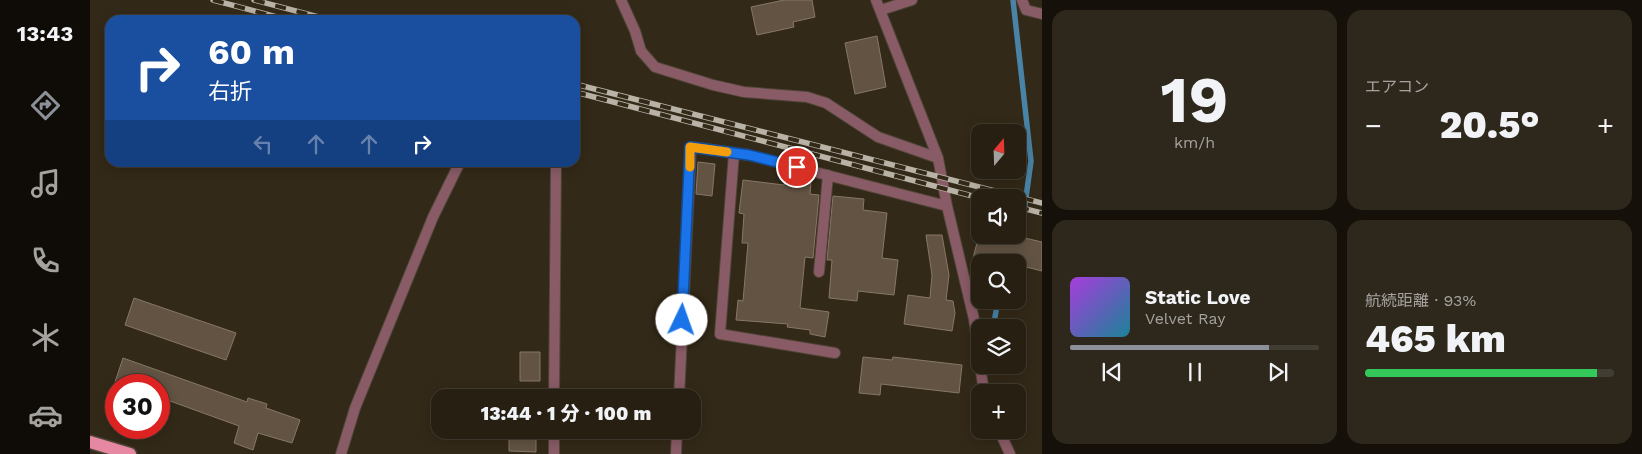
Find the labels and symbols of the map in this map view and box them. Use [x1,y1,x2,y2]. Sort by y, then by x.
north arrow [971,124,1026,179]
pin [776,146,818,188]
position arrow [655,293,707,345]
speed limit sign: 30 [105,374,170,439]

